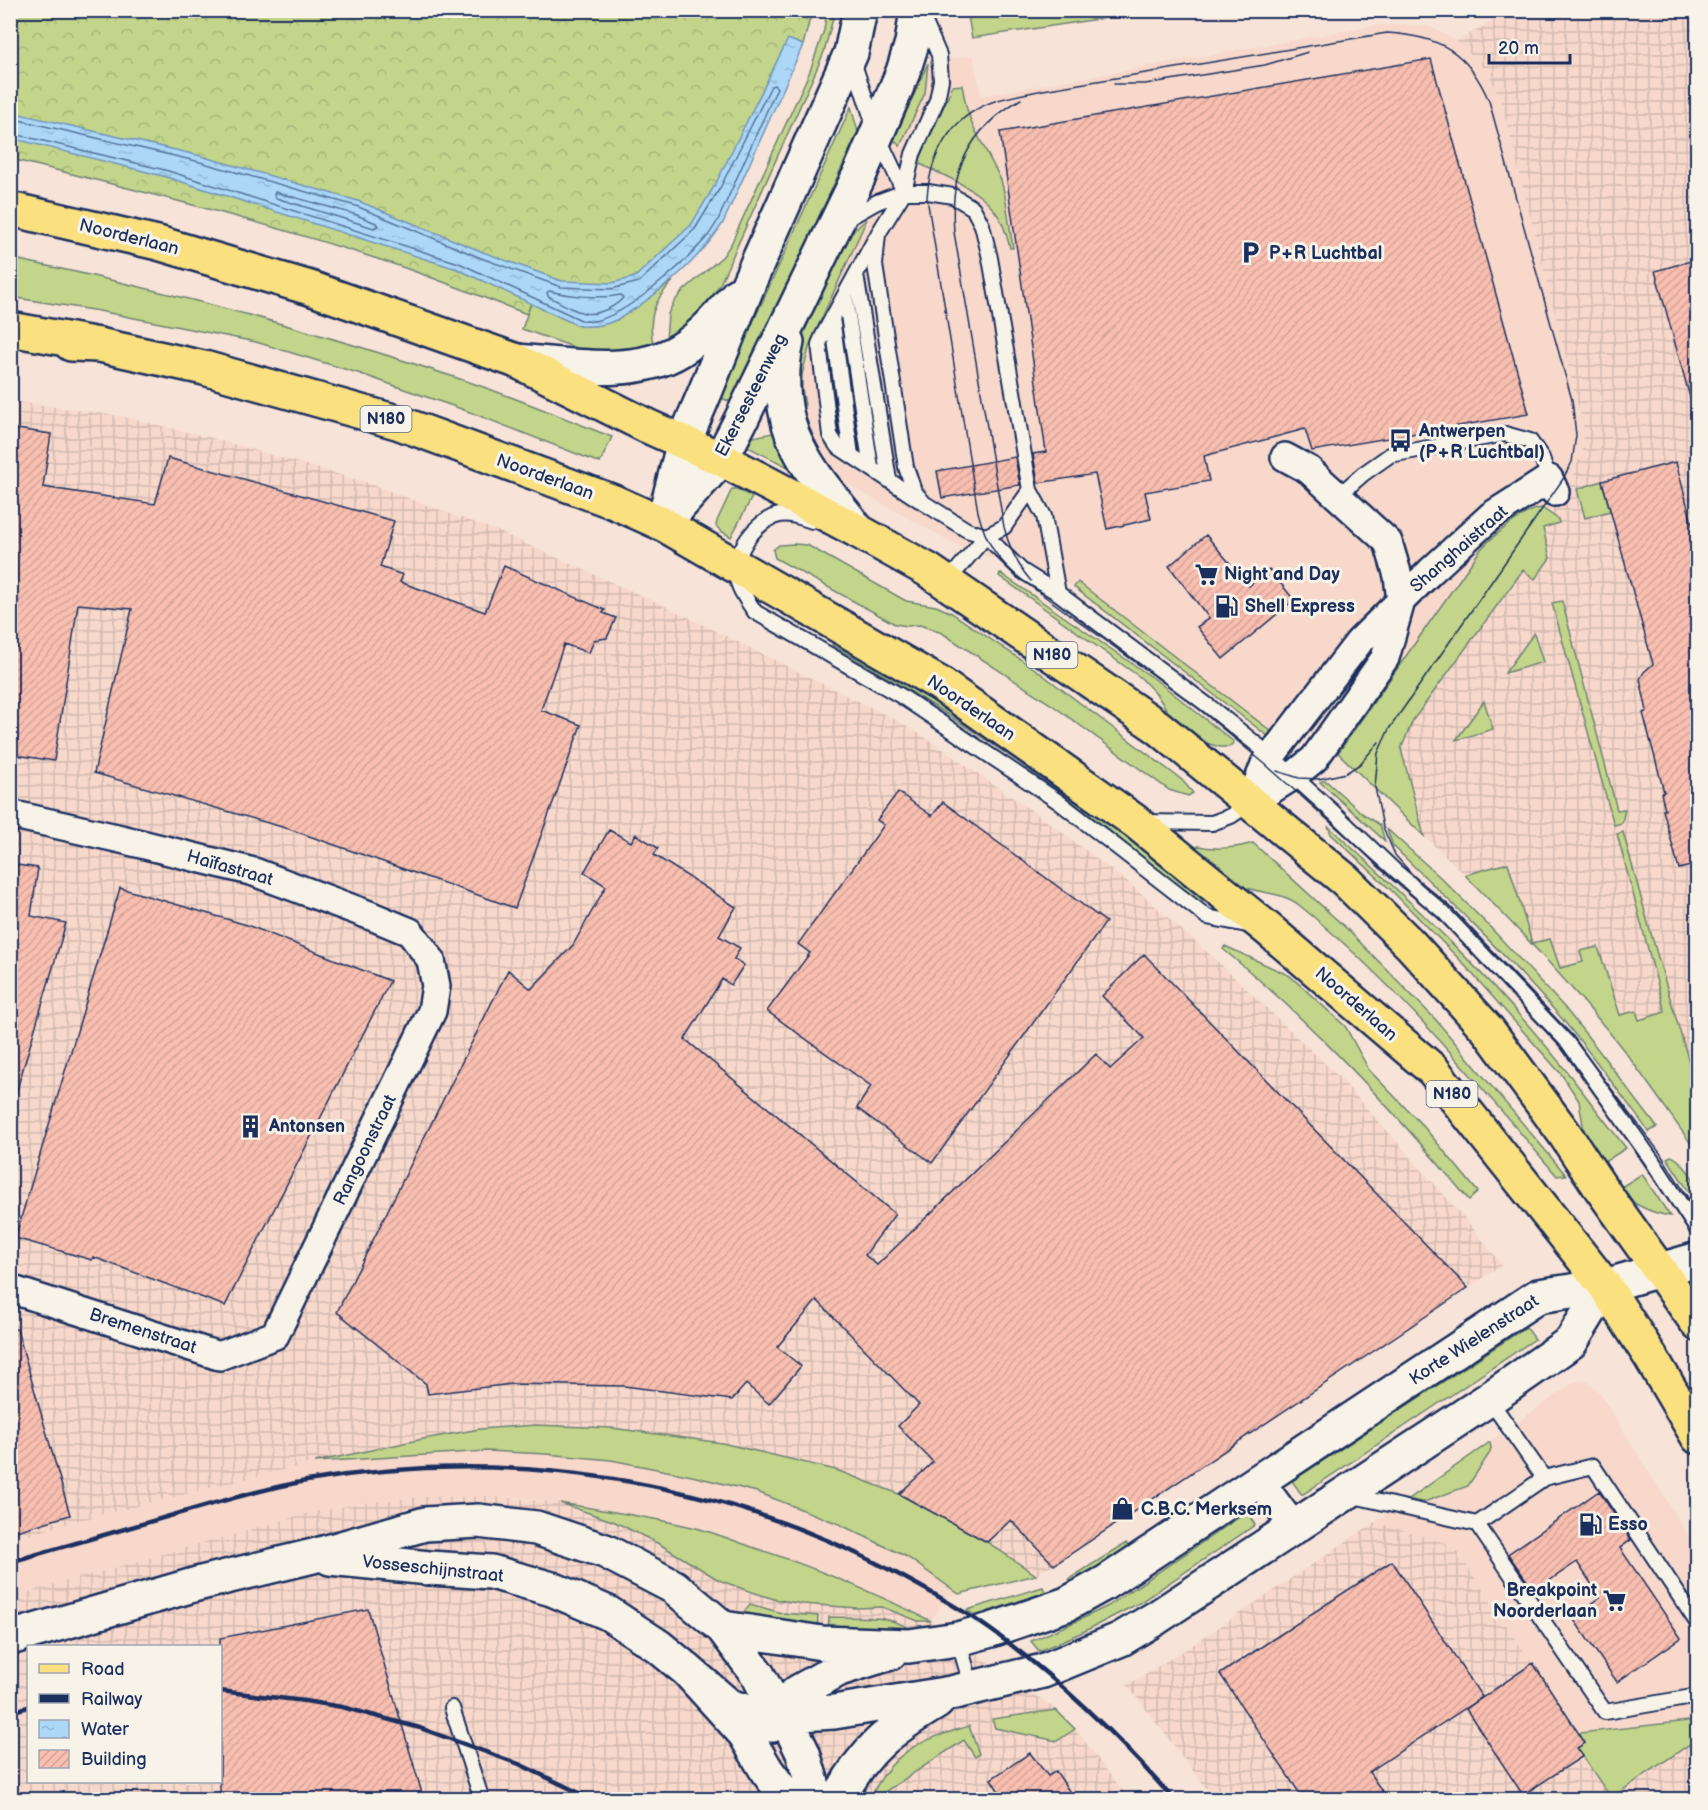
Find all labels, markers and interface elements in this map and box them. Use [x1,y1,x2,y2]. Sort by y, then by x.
scale bar [1489,27,1570,65]
text: 20 m [1498,38,1539,59]
street label: Noorderlaan [77,214,181,260]
parking icon: P+R Luchtbal [1238,240,1264,266]
place label: P+R Luchtbal [1269,243,1382,264]
street label: Ekersesteenweg [711,330,791,460]
road number: N180 [360,406,412,432]
place label: Antwerpen (P+R Luchtbal) [1418,421,1545,463]
bus stop icon: Antwerpen (P+R Luchtbal) [1388,428,1414,454]
street label: Noorderlaan [493,450,597,504]
street label: Shanghaistraat [1406,501,1512,597]
supermarket icon: Night and Day [1193,561,1219,587]
place label: Night and Day [1224,564,1340,585]
fuel station icon: Shell Express [1214,593,1240,619]
place label: Shell Express [1245,596,1355,617]
road number: N180 [1026,642,1078,668]
street label: Noorderlaan [923,671,1019,745]
street label: Haïfastraat [184,846,276,890]
street label: Noorderlaan [1311,963,1401,1045]
road number: N180 [1426,1081,1478,1107]
street label: Rangoonstraat [329,1091,401,1209]
building icon: Antonsen [238,1113,264,1139]
place label: Antonsen [268,1116,345,1137]
street label: Korte Wielenstraat [1405,1290,1543,1390]
street label: Bremenstraat [87,1304,200,1358]
shop icon: C.B.C. Merksem [1110,1496,1136,1522]
place label: C.B.C. Merksem [1141,1499,1272,1520]
fuel station icon: Esso [1577,1511,1603,1537]
place label: Esso [1608,1514,1648,1535]
street label: Vosseschijnstraat [361,1551,505,1587]
place label: Breakpoint Noorderlaan [1493,1580,1597,1622]
supermarket icon: Breakpoint Noorderlaan [1602,1587,1628,1613]
legend [27,1645,222,1783]
text: Road [81,1659,125,1680]
text: Railway [81,1689,143,1710]
text: Water [81,1719,129,1740]
text: Building [81,1749,147,1770]

